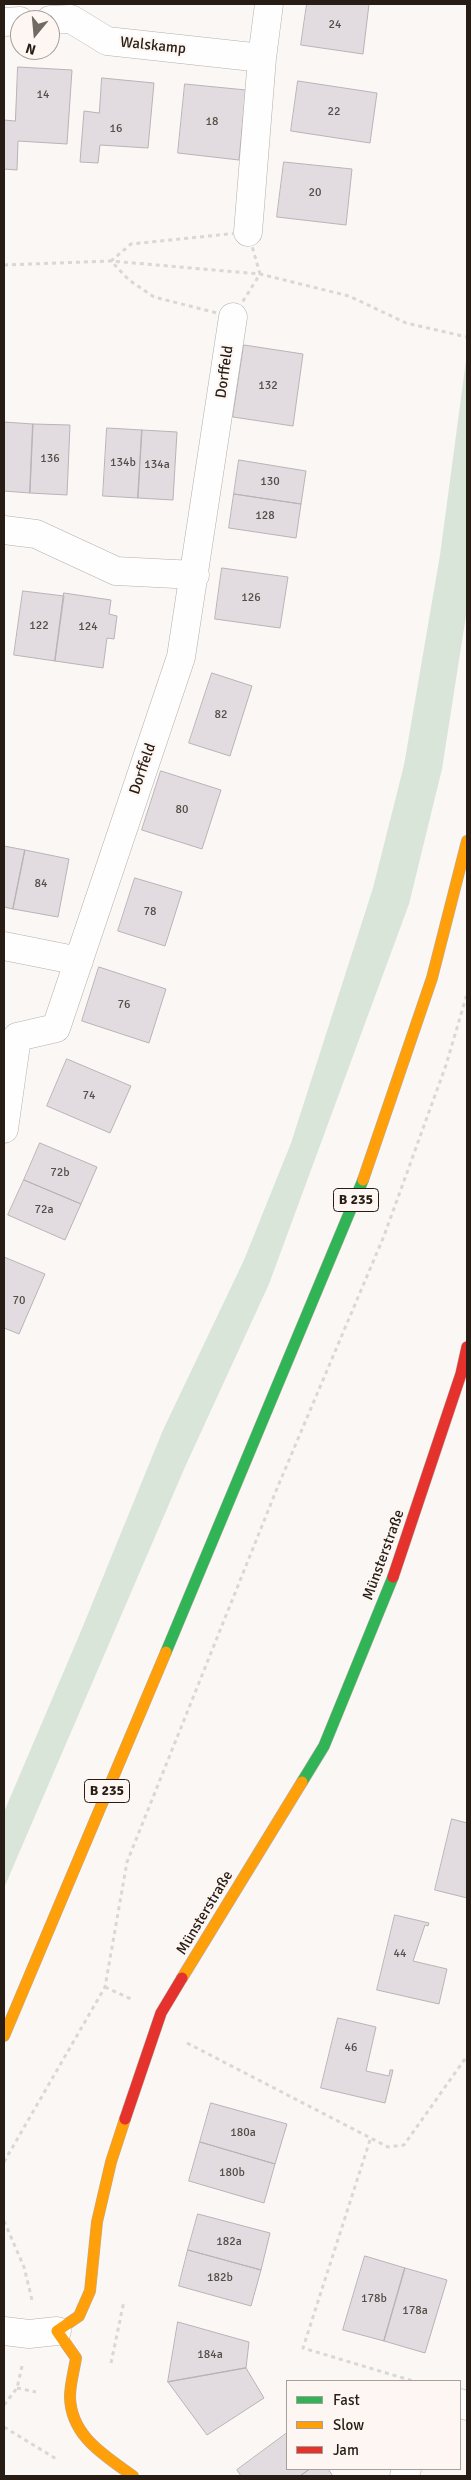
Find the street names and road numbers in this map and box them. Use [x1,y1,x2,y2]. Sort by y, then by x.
street label: Walskamp [119,34,187,58]
street label: Dorffeld [212,345,238,399]
street label: Dorffeld [126,741,160,797]
road number: B 235 [334,1188,378,1212]
street label: Münsterstraße [359,1507,409,1603]
road number: B 235 [84,1780,130,1802]
street label: Münsterstraße [173,1868,237,1958]

